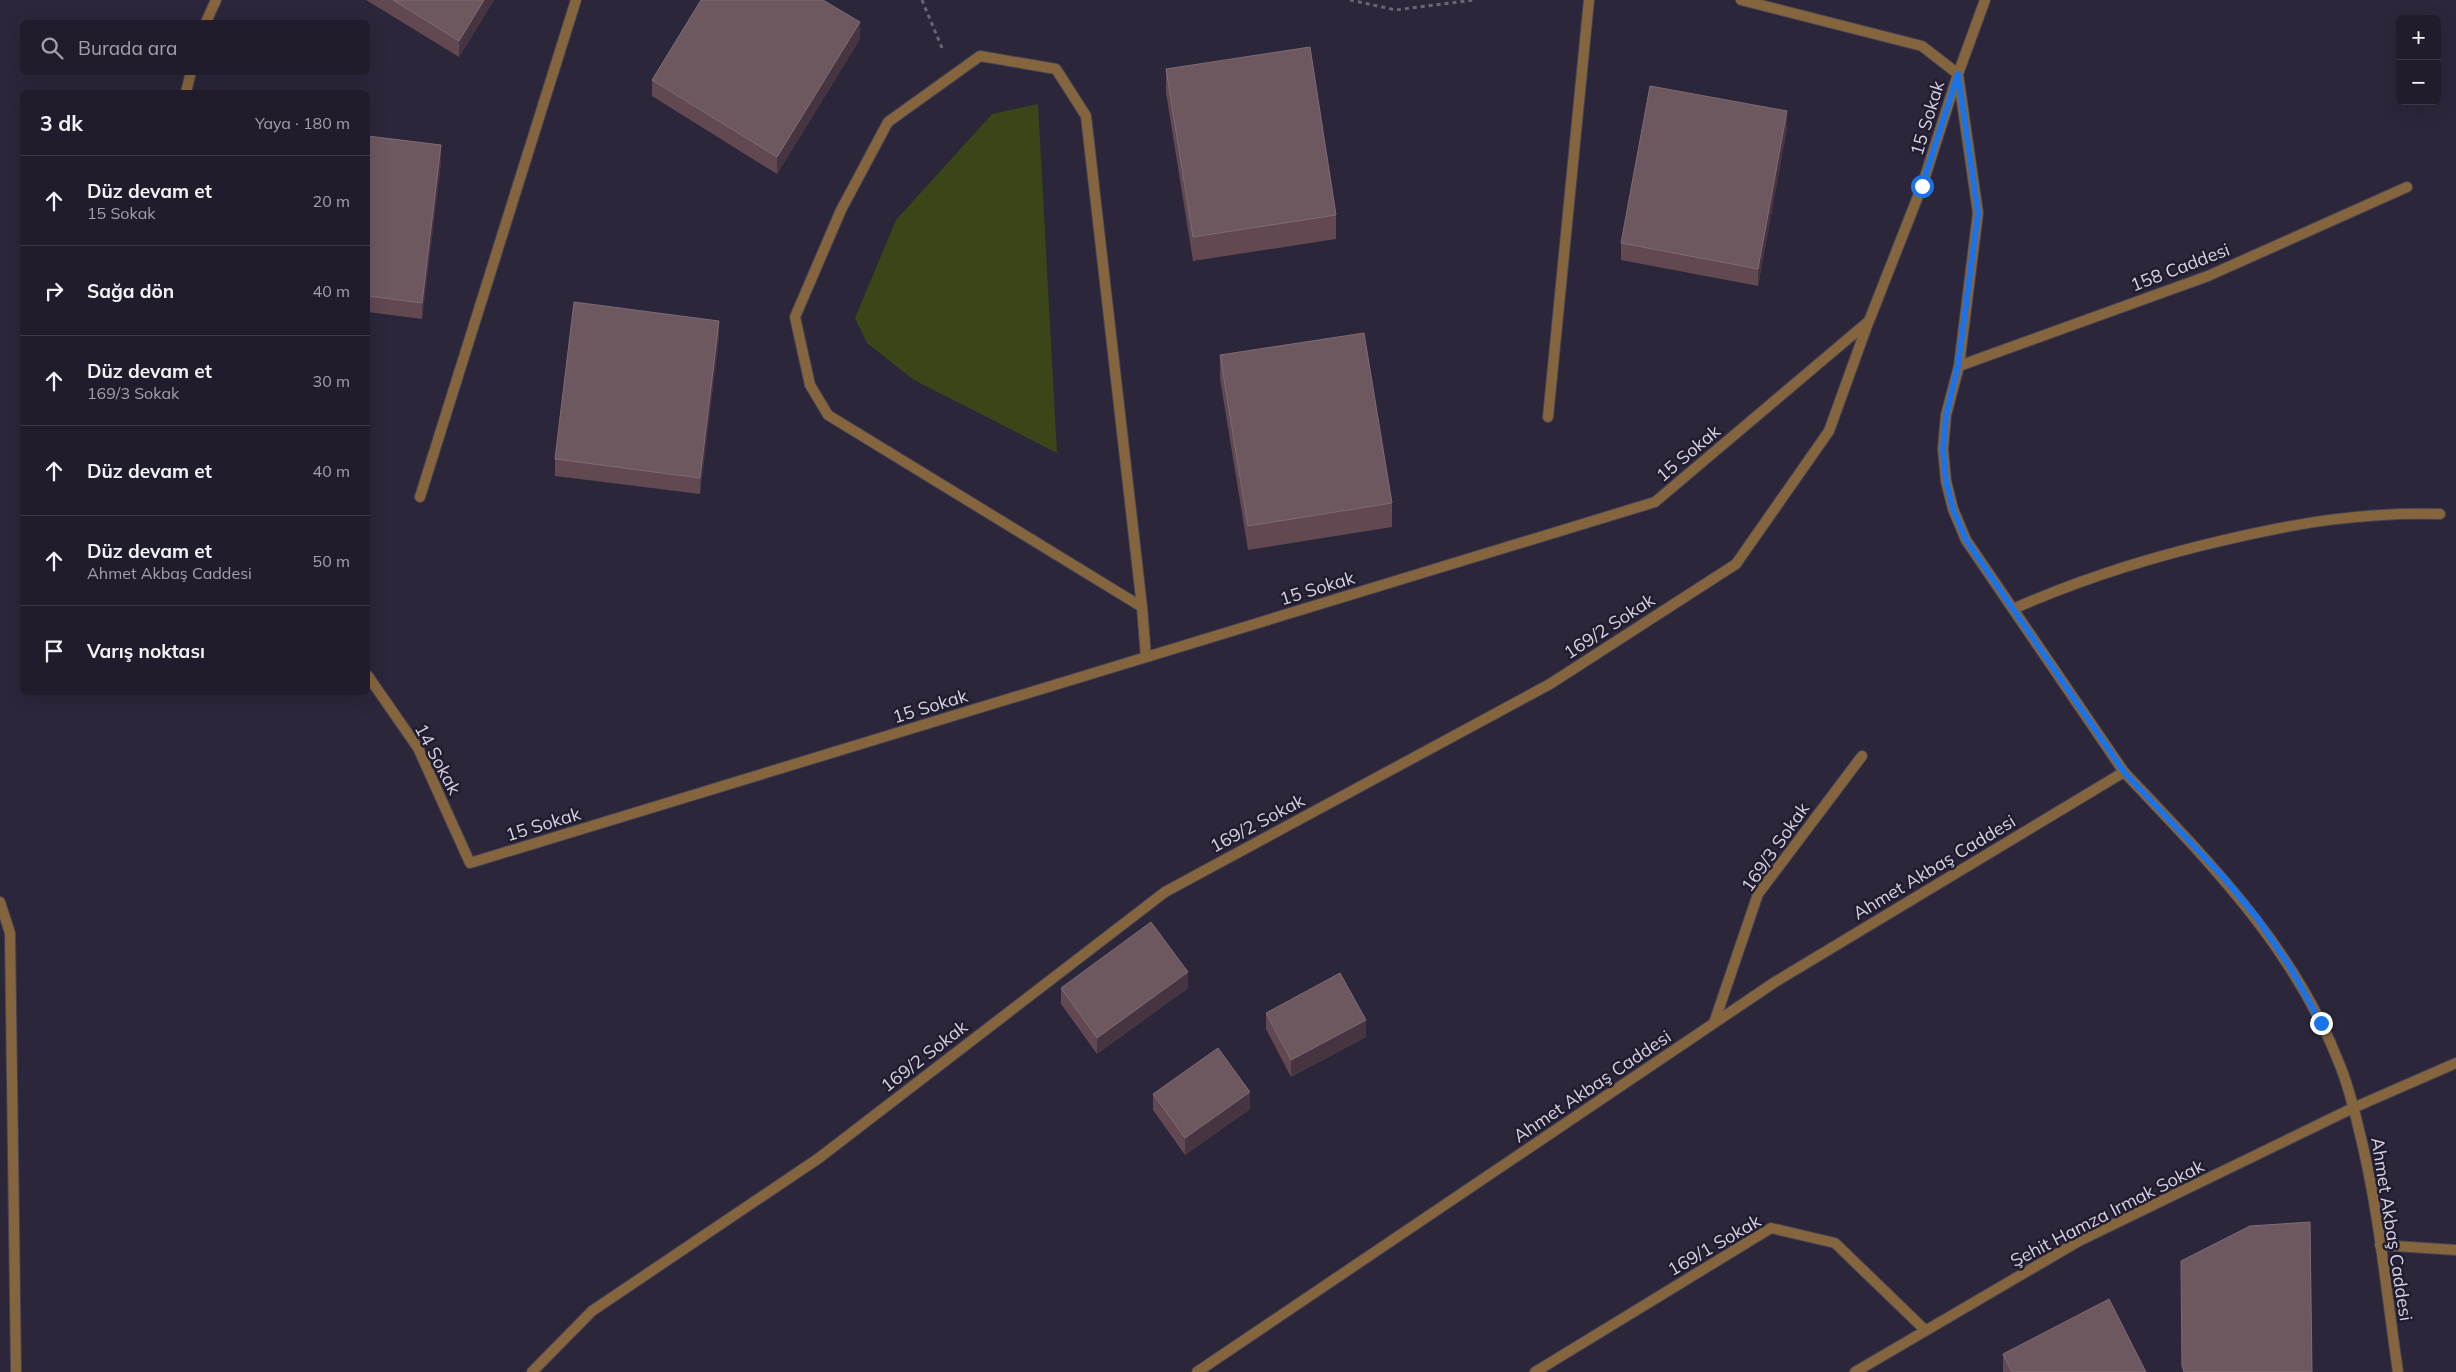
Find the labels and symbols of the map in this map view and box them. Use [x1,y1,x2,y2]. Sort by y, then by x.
street label: 15 Sokak [1905,77,1949,158]
route start [1911,175,1934,198]
street label: 158 Caddesi [2127,238,2233,296]
street label: 15 Sokak [1651,419,1725,487]
street label: 15 Sokak [1277,566,1358,610]
street label: 169/2 Sokak [1559,588,1659,664]
street label: 15 Sokak [890,684,971,728]
street label: 14 Sokak [410,720,467,799]
street label: 169/2 Sokak [1206,788,1309,858]
street label: 169/3 Sokak [1736,797,1815,896]
street label: 15 Sokak [503,802,584,846]
street label: Ahmet Akbaş Caddesi [1849,809,2019,925]
route end [2310,1012,2333,1035]
street label: 169/2 Sokak [876,1015,973,1097]
street label: Ahmet Akbaş Caddesi [1509,1025,1675,1147]
street label: Ahmet Akbaş Caddesi [2366,1136,2418,1322]
street label: Şehit Hamza Irmak Sokak [2006,1154,2208,1272]
street label: 169/1 Sokak [1663,1209,1765,1281]

